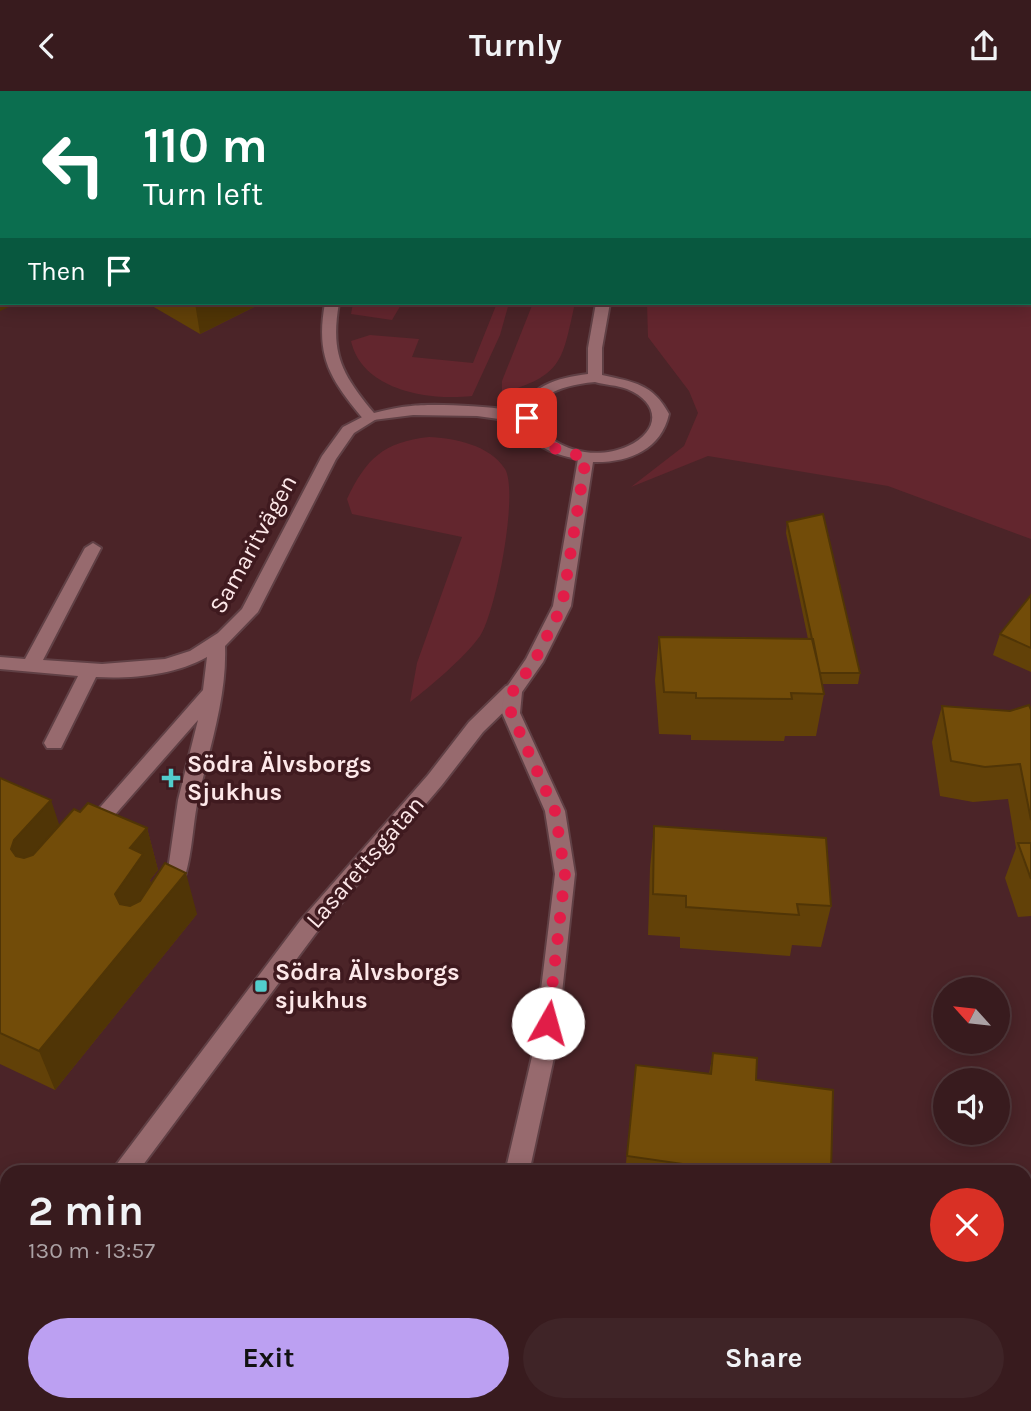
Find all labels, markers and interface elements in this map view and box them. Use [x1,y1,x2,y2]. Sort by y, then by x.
icon: back [28,27,66,65]
text: Turnly [469,27,562,64]
icon: share [965,27,1003,65]
text: 110 m [143,117,268,174]
icon: left [28,119,119,210]
text: Turn left [143,176,263,213]
icon: arrive [100,252,138,290]
text: Then [28,256,86,287]
pin [497,388,557,448]
icon: arrive [508,399,546,437]
street label: Samaritvägen [203,470,303,618]
place label: Södra Älvsborgs Sjukhus [187,750,372,806]
marker: Södra Älvsborgs Sjukhus [161,768,181,788]
street label: Lasarettsgatan [300,790,430,934]
place label: Södra Älvsborgs sjukhus [275,958,460,1014]
north arrow [933,977,1010,1053]
map controls [933,977,1010,1145]
marker: Södra Älvsborgs sjukhus [253,978,269,994]
position arrow [511,986,585,1060]
button: sound [933,1068,1010,1145]
text: 2 min [28,1186,144,1236]
button: close [930,1188,1004,1262]
text: 130 m · 13:57 [28,1237,155,1264]
button: Exit [28,1318,509,1398]
button: Share [523,1318,1004,1398]

